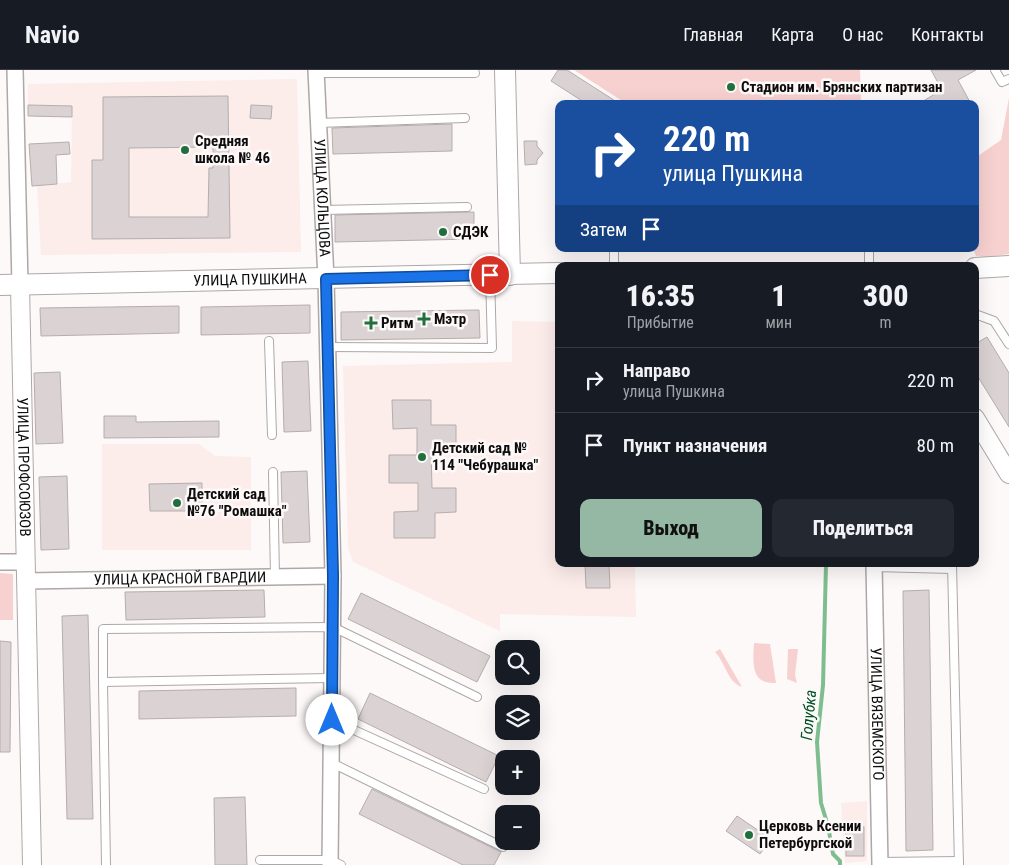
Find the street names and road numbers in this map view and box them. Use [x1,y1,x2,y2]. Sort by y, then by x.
street label: УЛИЦА КОЛЬЦОВА [310,138,334,258]
street label: УЛИЦА ПУШКИНА [193,269,307,290]
street label: УЛИЦА ПРОФСОЮЗОВ [13,397,34,537]
street label: УЛИЦА КРАСНОЙ ГВАРДИИ [94,568,266,589]
street label: УЛИЦА ВЯЗЕМСКОГО [867,647,887,781]

